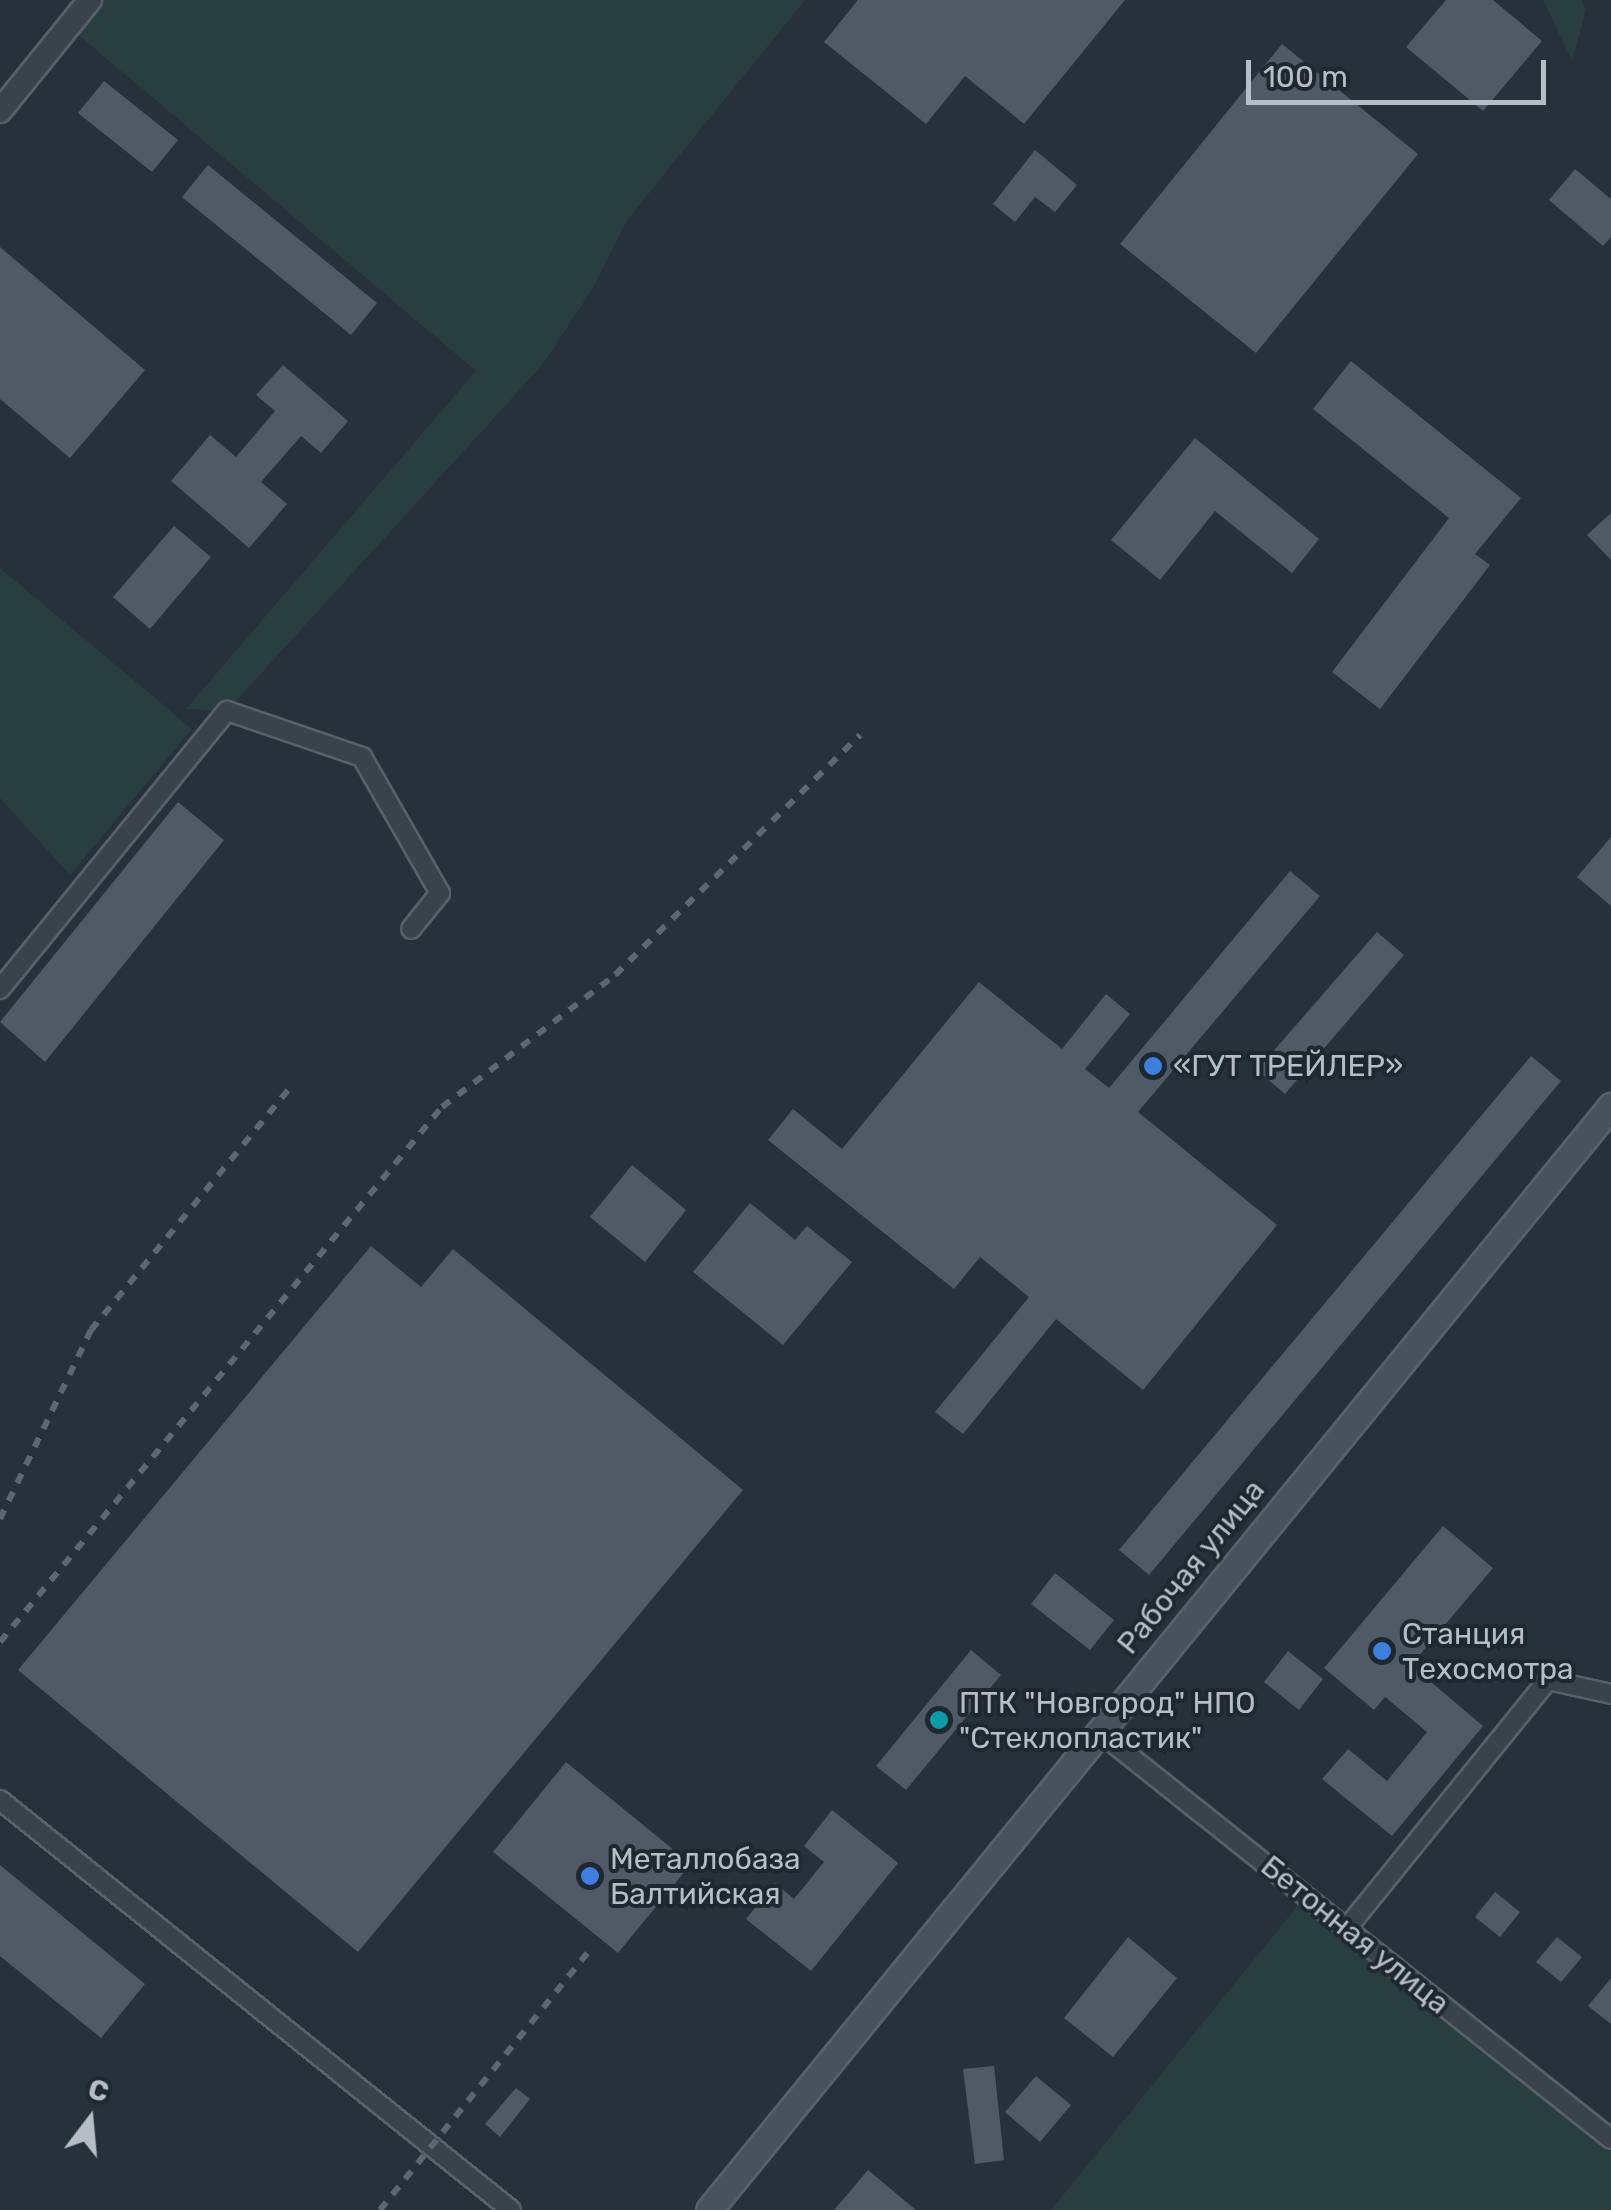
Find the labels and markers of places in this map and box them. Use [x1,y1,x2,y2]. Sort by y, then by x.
place label: «ГУТ ТРЕЙЛЕР» [1173,1048,1403,1084]
marker: «ГУТ ТРЕЙЛЕР» [1142,1055,1164,1077]
place label: Станция Техосмотра [1402,1616,1574,1686]
marker: Станция Техосмотра [1371,1640,1393,1662]
place label: ПТК "Новгород" НПО "Стеклопластик" [959,1685,1256,1756]
marker: ПТК "Новгород" НПО "Стеклопластик" [928,1709,950,1731]
place label: Металлобаза Балтийская [610,1841,800,1912]
marker: Металлобаза Балтийская [579,1865,601,1887]

